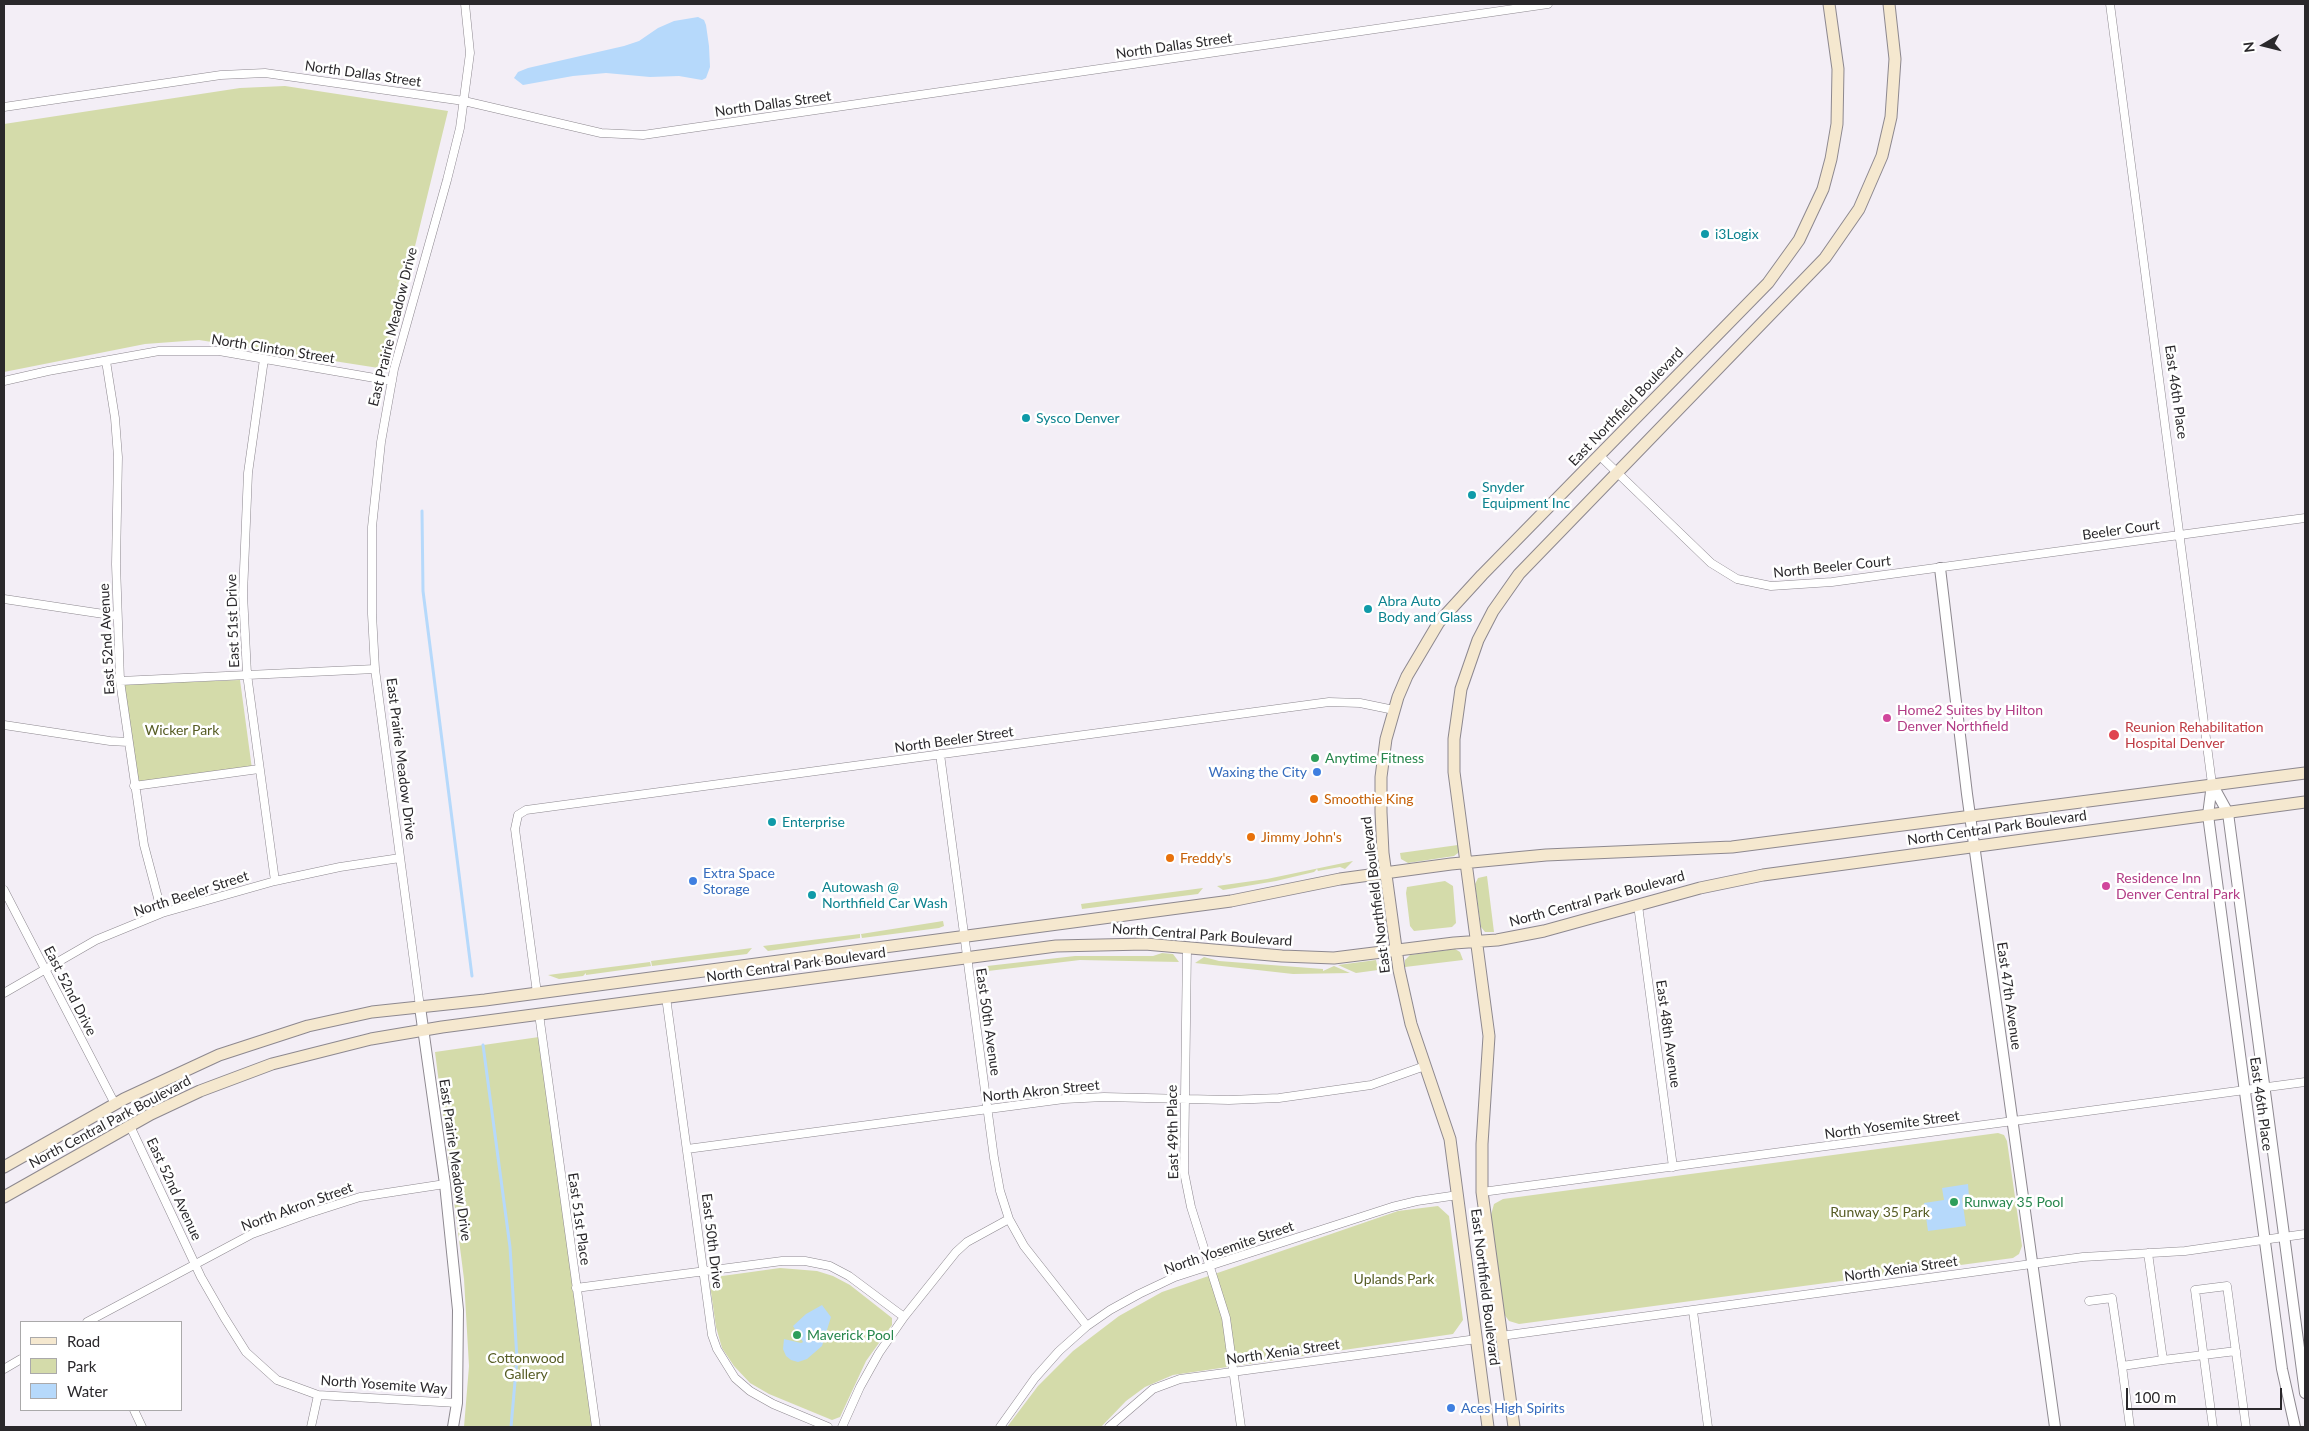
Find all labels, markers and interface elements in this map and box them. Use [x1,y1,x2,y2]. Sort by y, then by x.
north arrow [2239,20,2289,70]
street label: North Dallas Street [1115,30,1233,62]
text: N [2239,41,2258,54]
street label: North Dallas Street [304,58,422,90]
street label: North Dallas Street [714,88,832,120]
place label: i3Logix [1715,226,1759,242]
marker: i3Logix [1699,228,1711,240]
street label: East Prairie Meadow Drive [365,246,421,408]
street label: North Clinton Street [210,331,336,367]
street label: East Northfield Boulevard [1565,344,1687,470]
street label: East 46th Place [2161,344,2191,440]
place label: Sysco Denver [1036,410,1120,426]
marker: Sysco Denver [1020,412,1032,424]
place label: Snyder Equipment Inc [1482,479,1570,512]
marker: Snyder Equipment Inc [1466,489,1478,501]
street label: Beeler Court [2081,516,2161,544]
street label: North Beeler Court [1772,552,1892,582]
street label: East 51st Drive [223,574,243,668]
street label: East 52nd Avenue [96,583,118,695]
place label: Abra Auto Body and Glass [1378,593,1472,626]
marker: Abra Auto Body and Glass [1362,603,1374,615]
street label: East Prairie Meadow Drive [383,677,419,841]
place label: Home2 Suites by Hilton Denver Northfield [1897,702,2043,734]
marker: Home2 Suites by Hilton Denver Northfield [1881,712,1893,724]
place label: Reunion Rehabilitation Hospital Denver [2125,719,2264,752]
park label: Wicker Park [145,722,219,738]
street label: North Beeler Street [893,723,1015,757]
marker: Reunion Rehabilitation Hospital Denver [2107,728,2121,742]
place label: Anytime Fitness [1325,750,1424,766]
marker: Anytime Fitness [1309,752,1321,764]
place label: Waxing the City [1209,764,1307,780]
marker: Waxing the City [1311,766,1323,778]
place label: Smoothie King [1324,791,1414,807]
marker: Smoothie King [1308,793,1320,805]
street label: North Central Park Boulevard [1906,807,2088,849]
place label: Enterprise [782,814,845,830]
marker: Enterprise [766,816,778,828]
street label: East Northfield Boulevard [1358,816,1394,974]
place label: Jimmy John's [1261,829,1342,845]
marker: Jimmy John's [1245,831,1257,843]
place label: Freddy's [1180,850,1231,866]
marker: Freddy's [1164,852,1176,864]
place label: Extra Space Storage [703,865,775,898]
street label: North Beeler Street [131,867,251,921]
street label: North Central Park Boulevard [1507,867,1687,931]
place label: Residence Inn Denver Central Park [2116,870,2240,902]
marker: Extra Space Storage [687,875,699,887]
place label: Autowash @ Northfield Car Wash [822,879,948,912]
marker: Residence Inn Denver Central Park [2100,880,2112,892]
marker: Autowash @ Northfield Car Wash [806,889,818,901]
street label: North Central Park Boulevard [1111,920,1293,950]
street label: East 47th Avenue [1993,941,2025,1051]
street label: East 52nd Drive [40,943,100,1039]
street label: North Central Park Boulevard [705,944,887,986]
street label: East 50th Avenue [972,967,1004,1077]
street label: East 48th Avenue [1652,979,1684,1089]
street label: East 46th Place [2246,1056,2276,1152]
street label: North Central Park Boulevard [26,1072,194,1172]
street label: North Akron Street [982,1077,1100,1105]
street label: East Prairie Meadow Drive [435,1078,475,1242]
street label: East 49th Place [1164,1084,1182,1180]
street label: North Yosemite Street [1823,1107,1961,1143]
street label: East 52nd Avenue [143,1135,205,1243]
street label: East 51st Place [564,1172,594,1266]
street label: North Akron Street [239,1179,355,1235]
street label: East 50th Drive [698,1193,726,1289]
place label: Runway 35 Pool [1964,1194,2064,1210]
marker: Runway 35 Pool [1948,1196,1960,1208]
park label: Runway 35 Park [1830,1204,1930,1220]
street label: East Northfield Boulevard [1467,1208,1503,1366]
street label: North Yosemite Street [1162,1218,1296,1278]
street label: North Xenia Street [1843,1253,1959,1285]
park label: Uplands Park [1354,1271,1434,1287]
legend [20,1321,182,1411]
place label: Maverick Pool [807,1327,894,1343]
marker: Maverick Pool [791,1329,803,1341]
text: Road [67,1332,100,1350]
street label: North Xenia Street [1225,1336,1341,1368]
park label: Cottonwood Gallery [488,1350,564,1382]
text: Park [67,1357,96,1375]
street label: North Yosemite Way [320,1372,448,1398]
scale bar [2129,1378,2285,1410]
text: Water [67,1382,108,1400]
text: 100 m [2134,1388,2176,1406]
place label: Aces High Spirits [1461,1400,1565,1416]
marker: Aces High Spirits [1445,1402,1457,1414]

